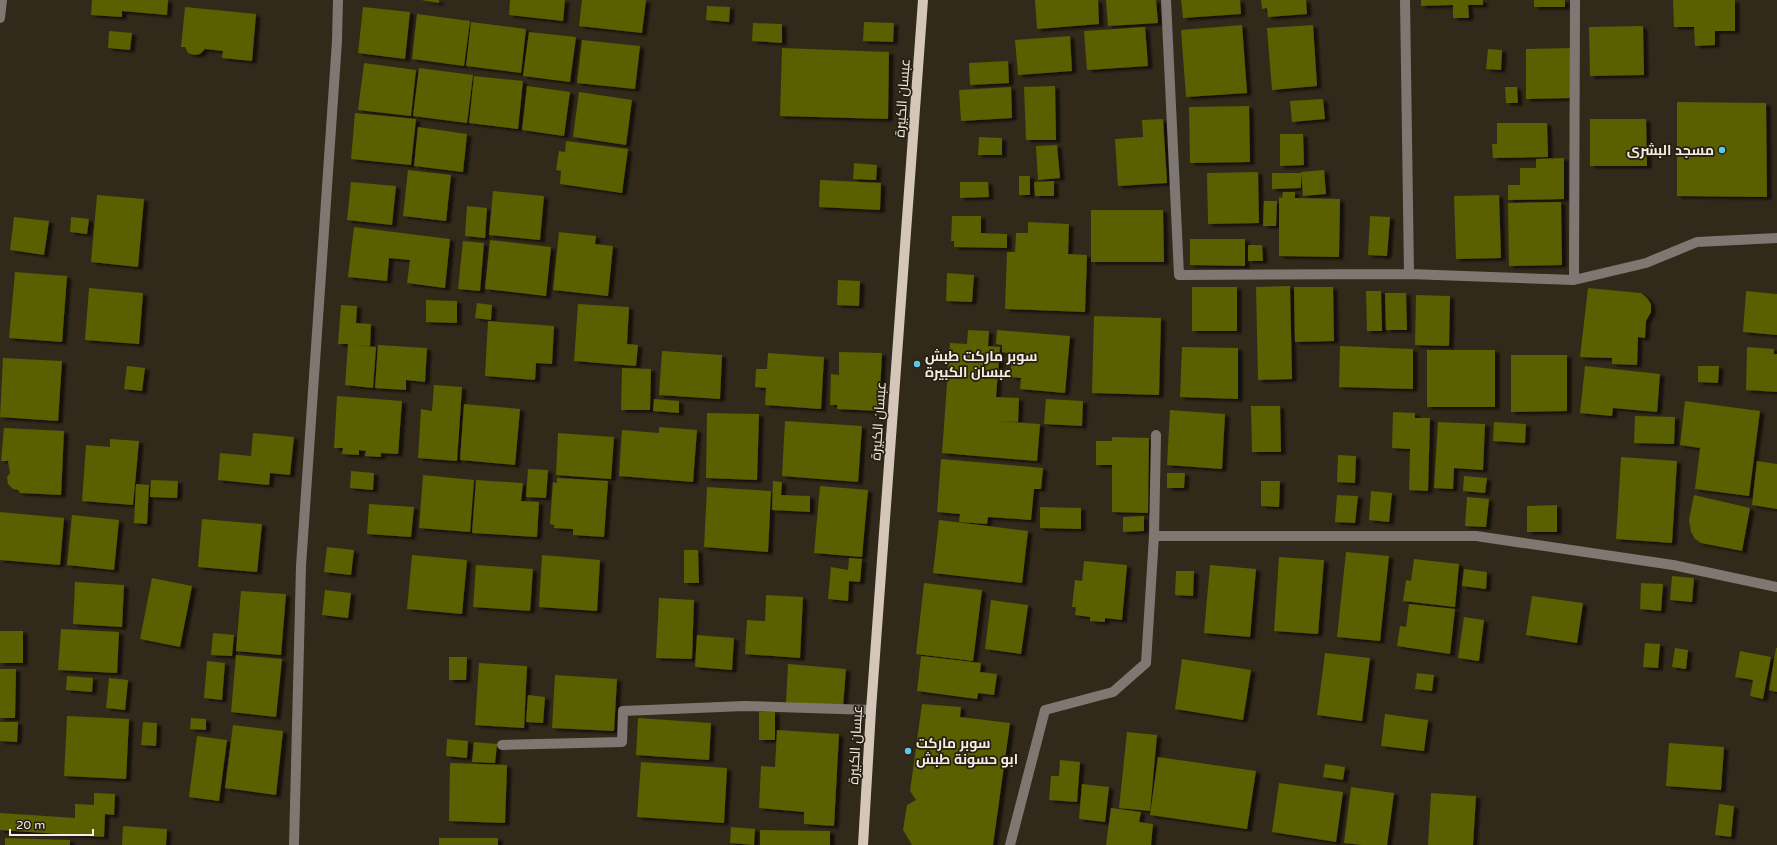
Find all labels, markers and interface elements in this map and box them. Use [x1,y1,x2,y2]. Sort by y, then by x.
street label: عبسان الكبيرة [891,58,914,138]
place label: مسجد البشرى [1627,142,1714,159]
marker: مسجد البشرى [1717,145,1727,155]
place label: سوبر ماركت طبش عبسان الكبيرة [925,348,1038,381]
marker: سوبر ماركت طبش عبسان الكبيرة [912,359,922,369]
street label: عبسان الكبيرة [867,381,890,461]
street label: عبسان الكبيرة [845,705,866,785]
place label: سوبر ماركت ابو حسونة طبش [916,735,1018,768]
marker: سوبر ماركت ابو حسونة طبش [903,746,913,756]
scale bar [10,811,93,837]
text: 20 m [16,818,45,832]

